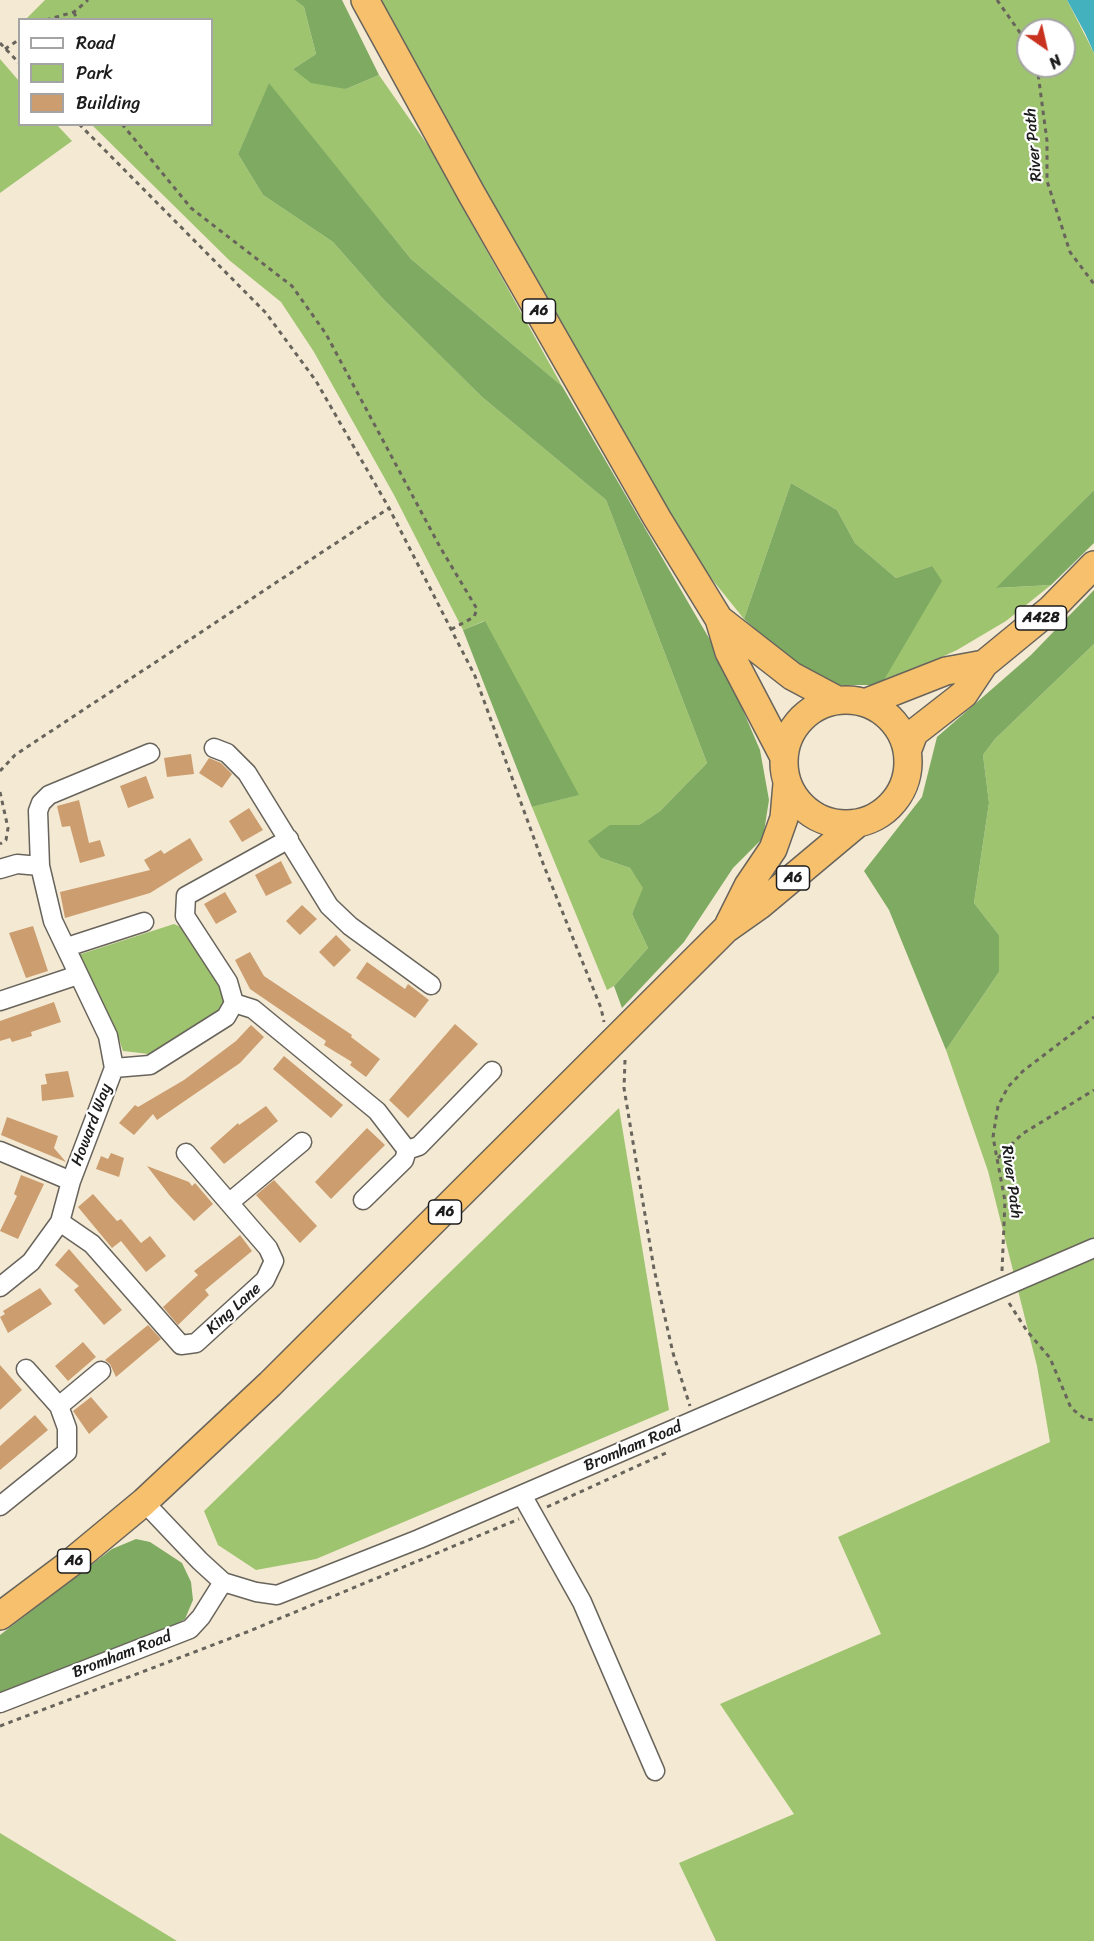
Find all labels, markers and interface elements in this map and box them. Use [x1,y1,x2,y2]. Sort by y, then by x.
legend [18,18,213,126]
north arrow [1016,18,1076,78]
text: Road [76,27,115,59]
text: N [1043,47,1068,77]
text: Park [76,57,113,89]
text: Building [76,87,140,119]
street label: River Path [1021,107,1047,183]
road number: A6 [522,299,556,323]
road number: A428 [1016,606,1066,630]
road number: A6 [776,866,810,890]
street label: Howard Way [68,1081,116,1169]
street label: River Path [996,1144,1026,1220]
road number: A6 [428,1200,462,1224]
street label: King Lane [203,1279,265,1339]
street label: Bromham Road [581,1418,685,1476]
road number: A6 [58,1549,90,1573]
street label: Bromham Road [70,1627,174,1683]

